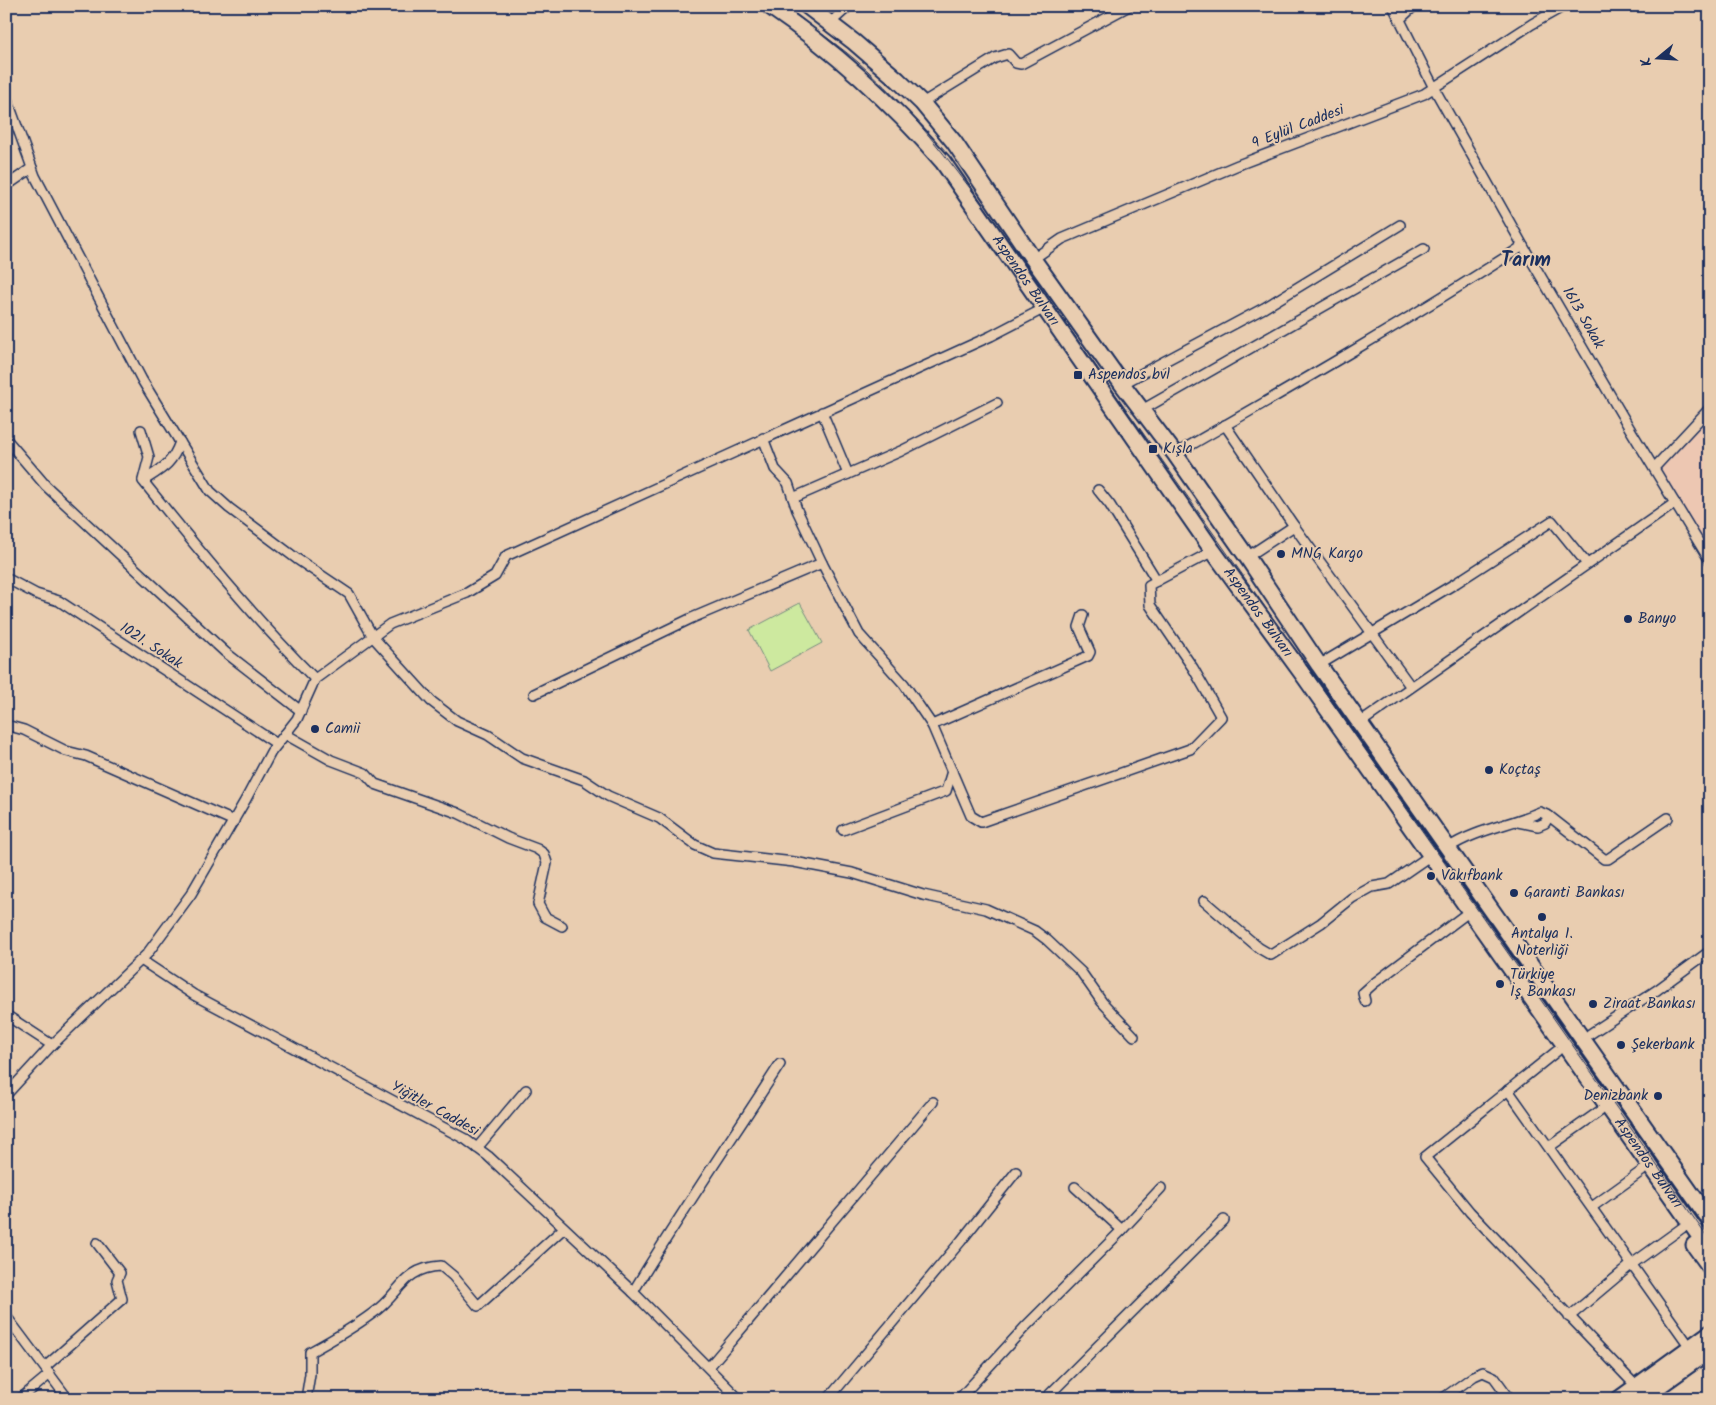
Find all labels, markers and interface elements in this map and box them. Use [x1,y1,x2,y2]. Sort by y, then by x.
north arrow [1634,32,1684,82]
text: K [1635,54,1658,69]
street label: 9 Eylül Caddesi [1248,98,1349,156]
street label: Aspendos Bulvarı [985,230,1066,332]
district label: Tarım [1501,245,1551,277]
street label: 1613 Sokak [1556,282,1611,354]
place label: Aspendos bvl [1088,363,1170,387]
marker: Aspendos bvl [1072,369,1084,381]
place label: Kışla [1163,437,1193,461]
marker: Kışla [1147,443,1159,455]
place label: MNG Kargo [1291,542,1363,566]
marker: MNG Kargo [1275,548,1287,560]
street label: Aspendos Bulvarı [1217,562,1299,663]
place label: Banyo [1638,607,1677,631]
marker: Banyo [1622,613,1634,625]
street label: 1021. Sokak [115,617,188,676]
place label: Camii [325,717,362,741]
marker: Camii [309,723,321,735]
place label: Koçtaş [1499,758,1541,782]
marker: Koçtaş [1483,764,1495,776]
place label: Vakıfbank [1441,864,1503,888]
marker: Vakıfbank [1425,870,1437,882]
place label: Garanti Bankası [1524,881,1625,905]
marker: Garanti Bankası [1508,887,1520,899]
marker: Antalya 1. Noterliği [1536,911,1548,923]
place label: Antalya 1. Noterliği [1511,922,1573,963]
place label: Türkiye İş Bankası [1510,963,1576,1004]
marker: Türkiye İş Bankası [1494,978,1506,990]
place label: Ziraat Bankası [1603,992,1696,1016]
marker: Ziraat Bankası [1587,998,1599,1010]
place label: Şekerbank [1631,1033,1695,1057]
marker: Şekerbank [1615,1039,1627,1051]
street label: Yiğitler Caddesi [386,1075,485,1144]
place label: Denizbank [1583,1084,1649,1108]
marker: Denizbank [1652,1090,1664,1102]
street label: Aspendos Bulvarı [1607,1113,1689,1214]

